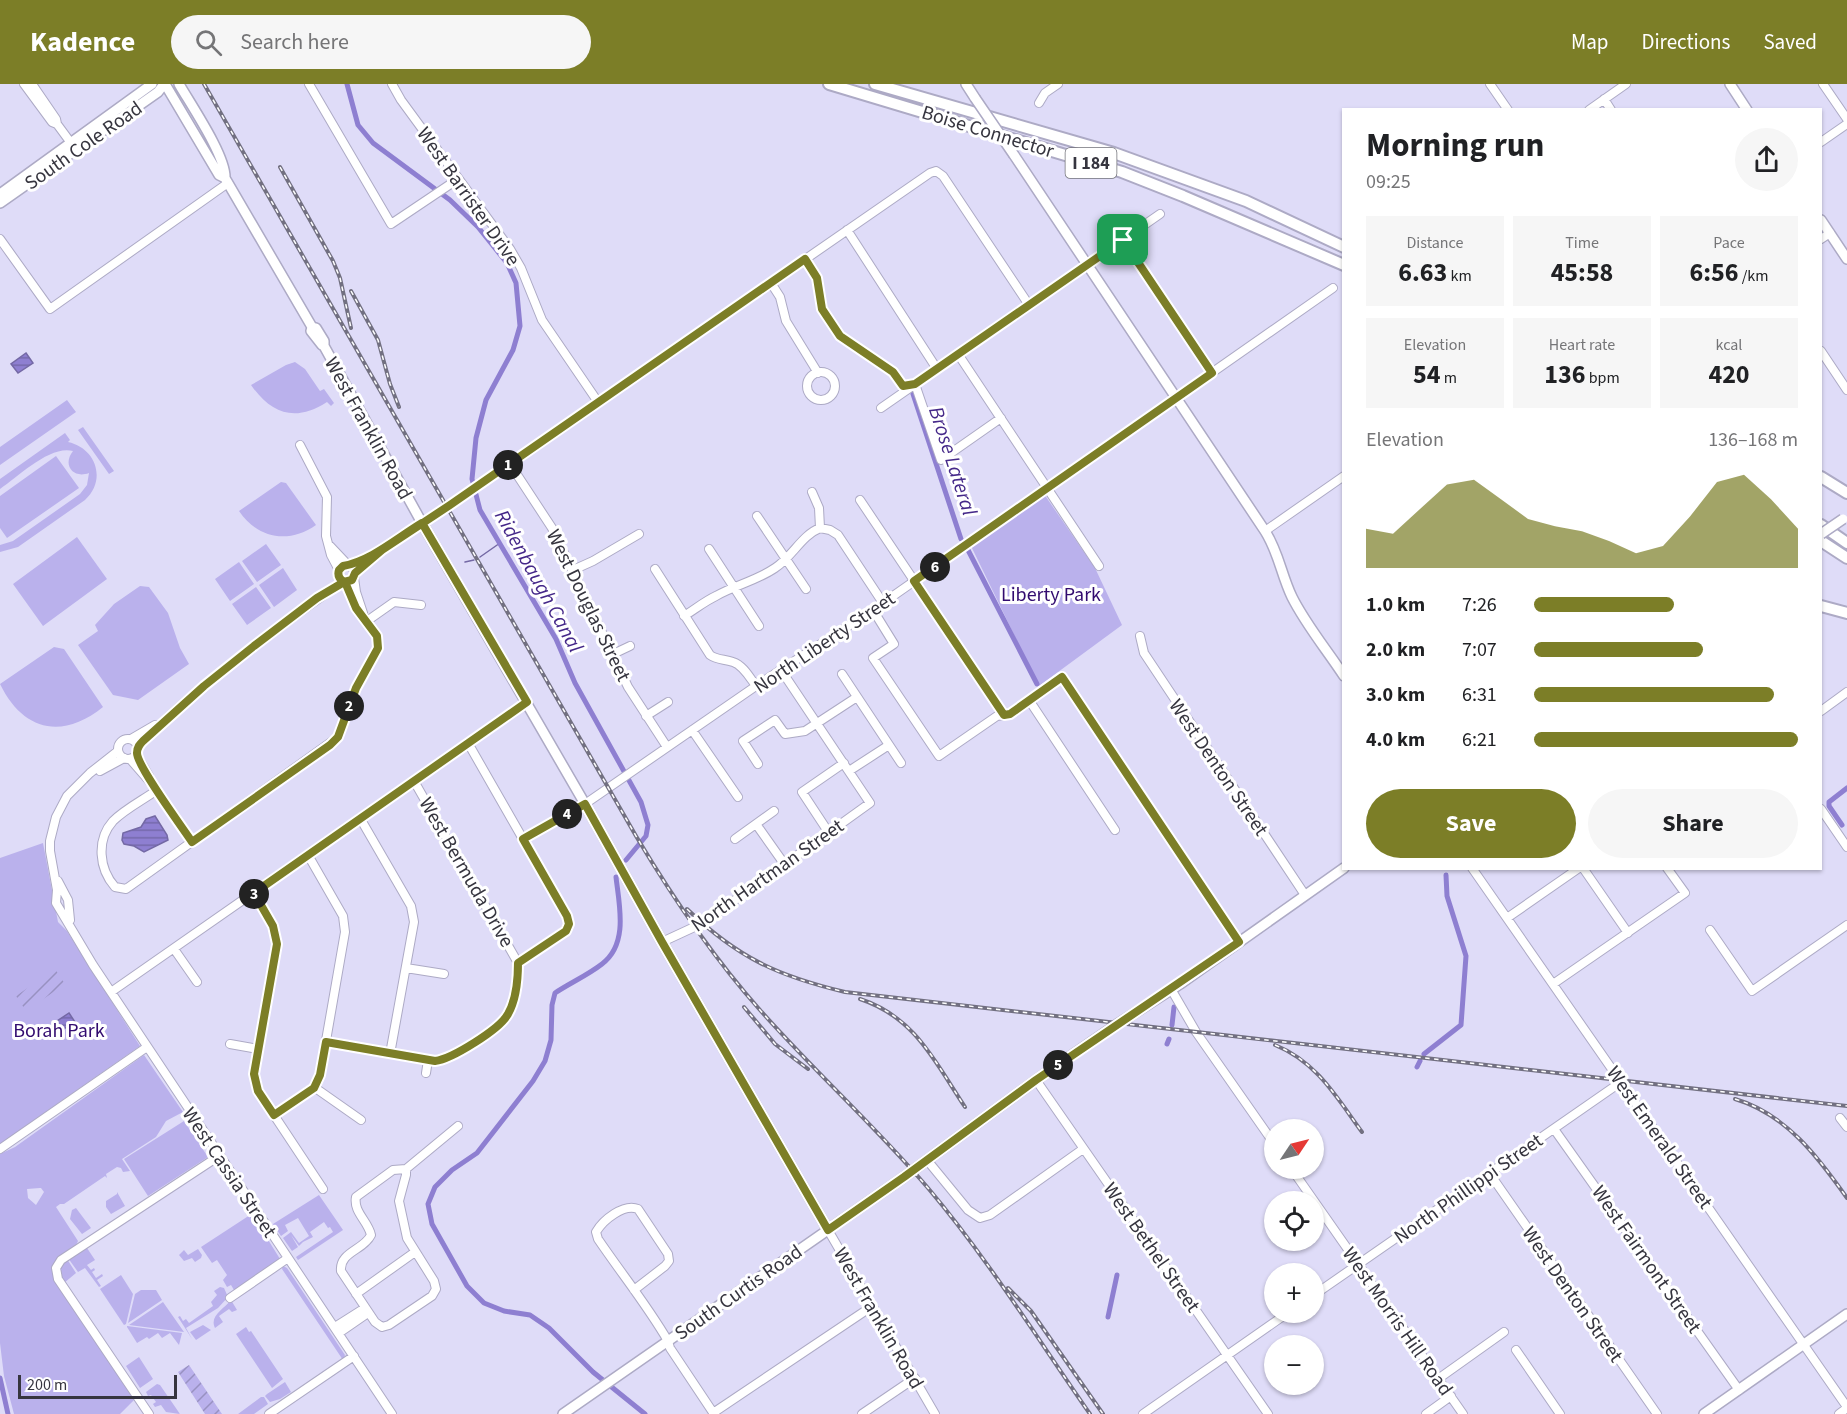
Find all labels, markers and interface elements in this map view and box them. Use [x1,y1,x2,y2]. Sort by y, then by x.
search box [171,15,591,69]
text: Kadence [30,22,135,62]
icon: search [192,26,225,59]
text: Search here [240,26,349,58]
text: Map [1571,27,1609,57]
text: Directions [1642,27,1730,57]
text: Saved [1763,27,1817,57]
street label: South Cole Road [19,95,148,197]
street label: Boise Connector [918,99,1057,165]
street label: West Barrister Drive [410,121,527,272]
text: Morning run [1366,122,1544,169]
button: share [1735,128,1798,191]
road number: I 184 [1066,148,1116,178]
text: 09:25 [1366,168,1411,196]
pin [1097,214,1148,265]
icon: arrive [1106,223,1139,256]
text: Distance [1407,232,1463,254]
text: Time [1565,232,1599,254]
text: Pace [1713,232,1745,254]
text: 6.63 [1398,254,1447,291]
text: 45:58 [1551,254,1613,291]
text: 6:56 [1690,254,1739,291]
text: km [1447,265,1472,287]
text: /km [1739,265,1768,287]
text: Elevation [1404,334,1466,356]
text: Heart rate [1549,334,1615,356]
text: kcal [1716,334,1742,356]
street label: West Franklin Road [317,352,419,505]
text: 54 [1413,356,1441,393]
text: 136 [1544,356,1585,393]
text: 420 [1708,356,1750,393]
text: m [1441,367,1457,389]
text: bpm [1585,367,1620,389]
water label: Brose Lateral [921,403,985,520]
text: Elevation [1366,426,1444,454]
text: 136–168 m [1708,426,1798,454]
pin: 1 [493,450,523,480]
text: 1 [504,454,512,476]
water label: Ridenbaugh Canal [487,504,591,659]
street label: West Douglas Street [539,525,637,686]
pin: 6 [920,552,950,582]
text: 6 [931,556,939,578]
park label: Liberty Park [1001,581,1101,609]
street label: North Liberty Street [748,585,901,701]
text: 1.0 km [1366,591,1425,619]
text: 7:26 [1462,591,1497,619]
text: 2.0 km [1366,636,1425,664]
text: 7:07 [1462,636,1497,664]
text: 3.0 km [1366,681,1425,709]
text: 6:31 [1462,681,1497,709]
pin: 2 [334,691,364,721]
street label: West Denton Street [1162,693,1275,842]
text: 2 [345,695,353,717]
text: 4.0 km [1366,726,1425,754]
text: 6:21 [1462,726,1497,754]
button: Save [1366,789,1576,858]
button: Share [1588,789,1798,858]
street label: West Bermuda Drive [412,792,521,953]
pin: 4 [552,799,582,829]
text: 4 [563,803,571,825]
street label: North Hartman Street [685,812,850,939]
pin: 3 [239,879,269,909]
text: 3 [250,883,258,905]
park label: Borah Park [13,1017,105,1045]
pin: 5 [1043,1050,1073,1080]
text: 5 [1054,1054,1062,1076]
street label: West Emerald Street [1599,1061,1719,1215]
street label: West Cassia Street [175,1102,283,1243]
north arrow [1264,1119,1324,1179]
map controls [1264,1119,1324,1395]
street label: North Phillippi Street [1389,1127,1549,1251]
street label: West Bethel Street [1096,1177,1207,1318]
street label: West Fairmont Street [1585,1180,1708,1339]
button: locate [1264,1191,1324,1251]
street label: West Denton Street [1515,1221,1630,1368]
street label: South Curtis Road [669,1238,808,1347]
street label: West Morris Hill Road [1335,1241,1459,1402]
street label: West Franklin Road [826,1243,930,1394]
button: + [1264,1263,1324,1323]
button: − [1264,1335,1324,1395]
scale bar [18,1372,177,1400]
text: 200 m [27,1374,67,1396]

